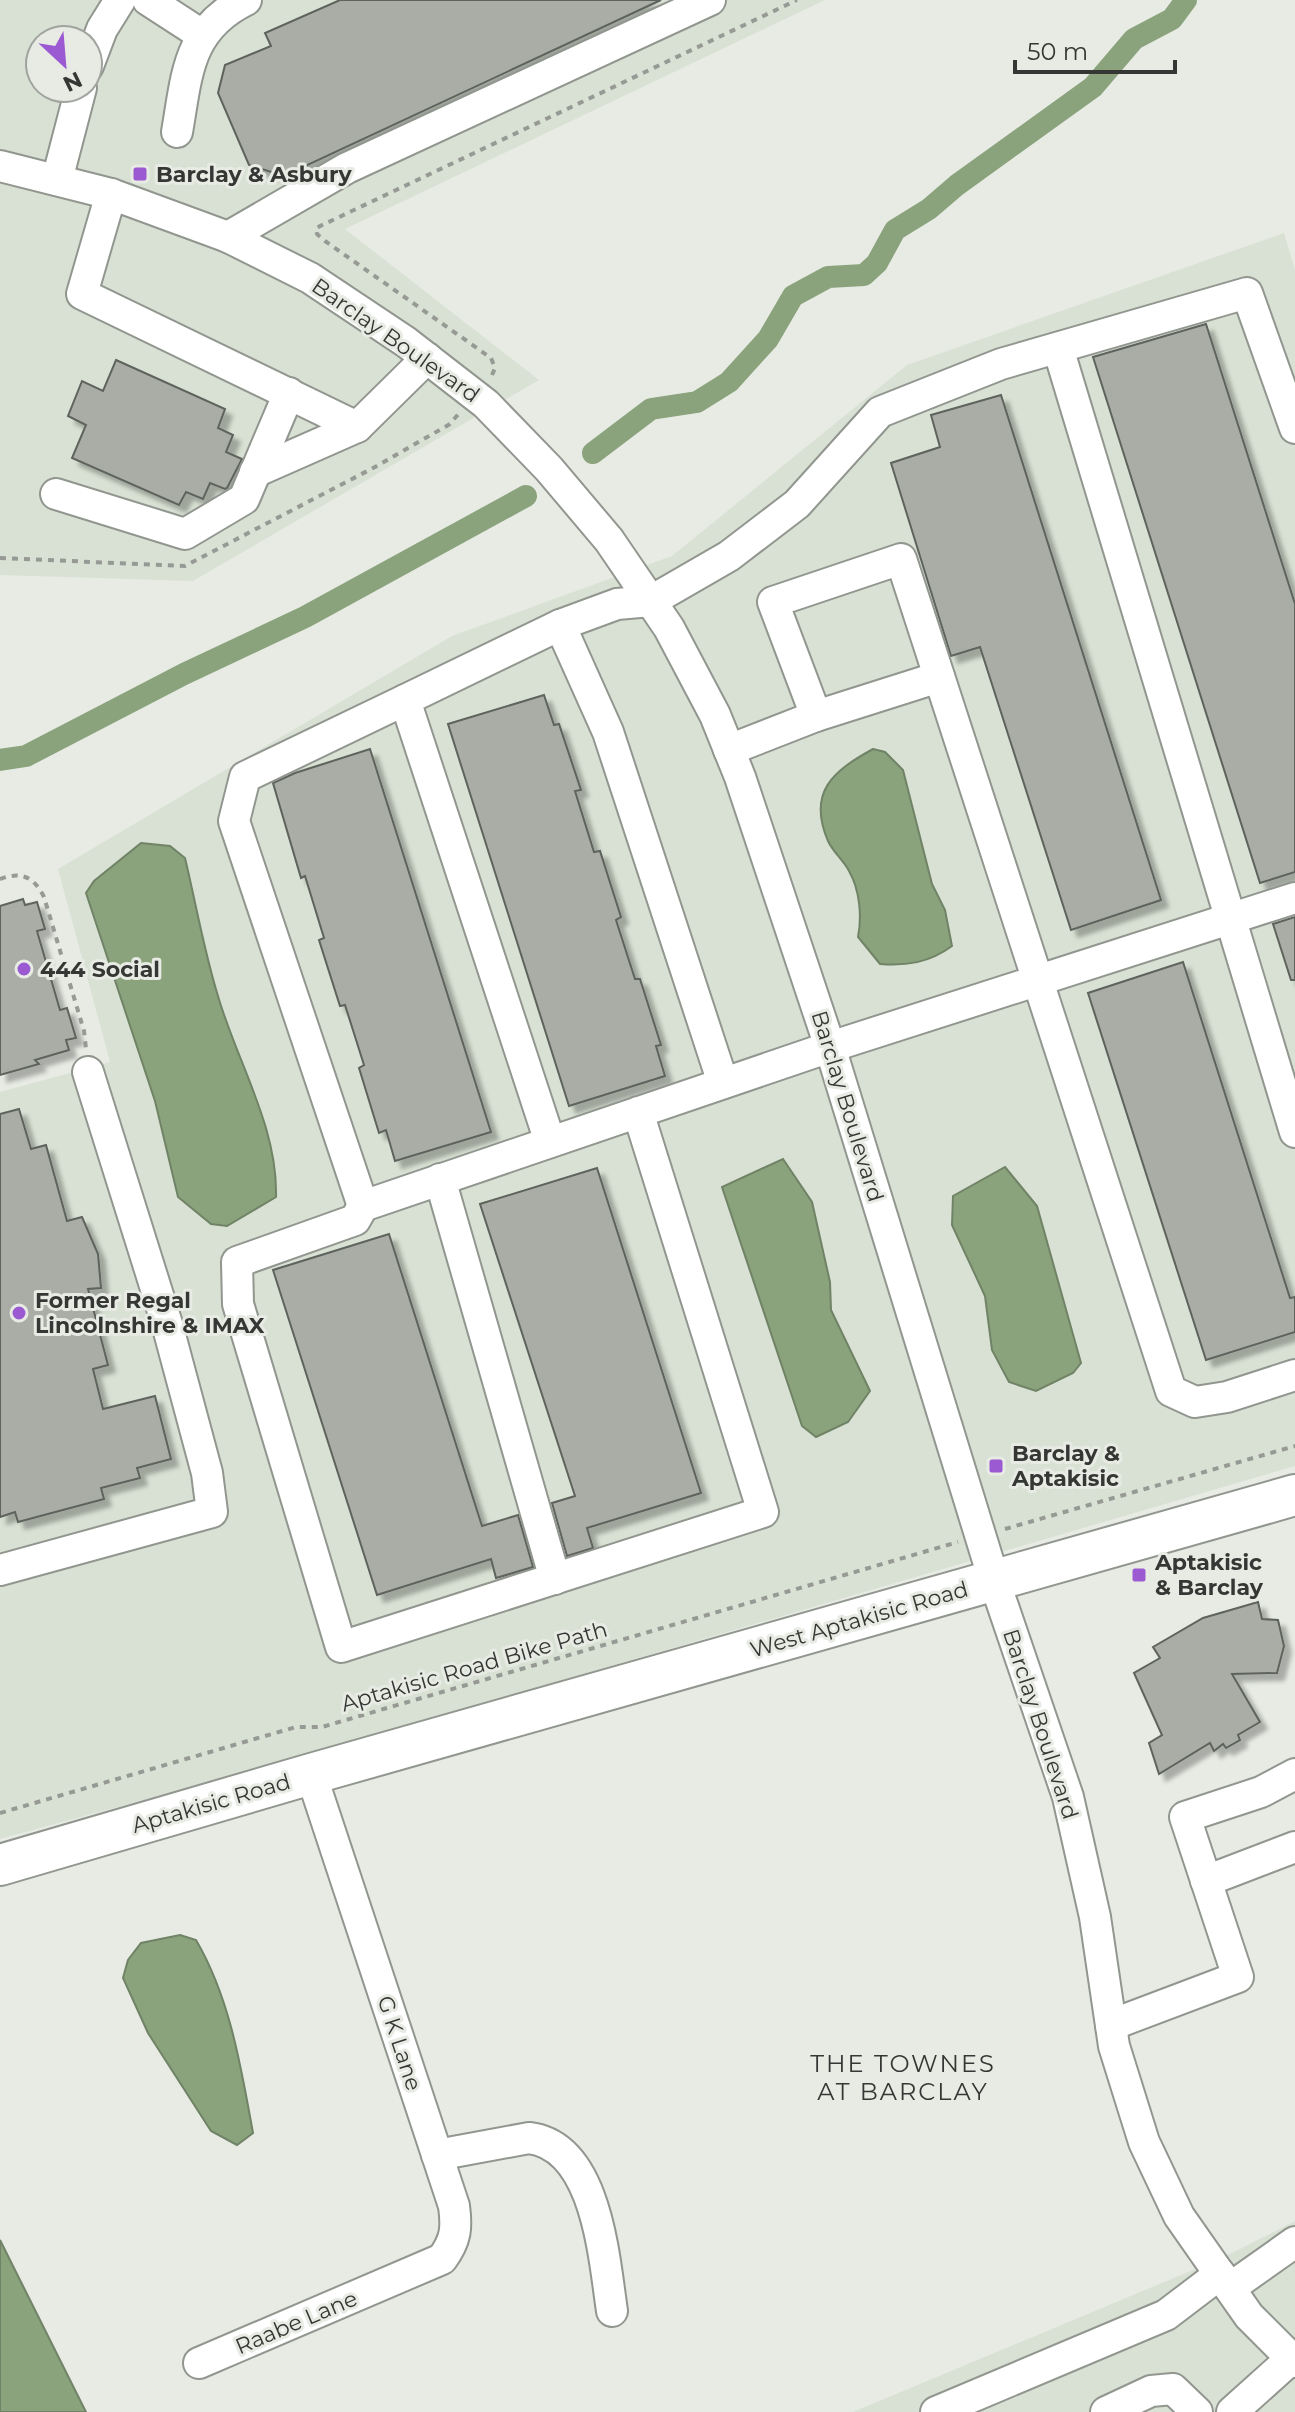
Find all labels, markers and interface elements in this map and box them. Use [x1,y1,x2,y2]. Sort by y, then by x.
north arrow [24,24,104,104]
scale bar [1015,24,1175,74]
text: 50 m [1027,37,1088,66]
text: N [59,65,86,98]
place label: Barclay & Asbury [156,161,352,188]
marker: Barclay & Asbury [131,165,149,183]
street label: Barclay Boulevard [307,272,485,408]
place label: 444 Social [40,956,160,983]
marker: 444 Social [15,960,33,978]
street label: Barclay Boulevard [806,1007,889,1205]
place label: Former Regal Lincolnshire & IMAX [35,1287,265,1339]
marker: Former Regal Lincolnshire & IMAX [10,1304,28,1322]
place label: Barclay & Aptakisic [1011,1440,1120,1492]
marker: Barclay & Aptakisic [987,1457,1005,1475]
place label: Aptakisic & Barclay [1154,1549,1264,1601]
marker: Aptakisic & Barclay [1130,1566,1148,1584]
street label: West Aptakisic Road [747,1575,971,1664]
street label: Aptakisic Road Bike Path [338,1615,610,1717]
street label: Barclay Boulevard [997,1626,1084,1823]
street label: Aptakisic Road [129,1768,293,1839]
street label: G K Lane [371,1992,428,2094]
district label: THE TOWNES AT BARCLAY [810,2049,996,2106]
street label: Raabe Lane [231,2285,361,2360]

